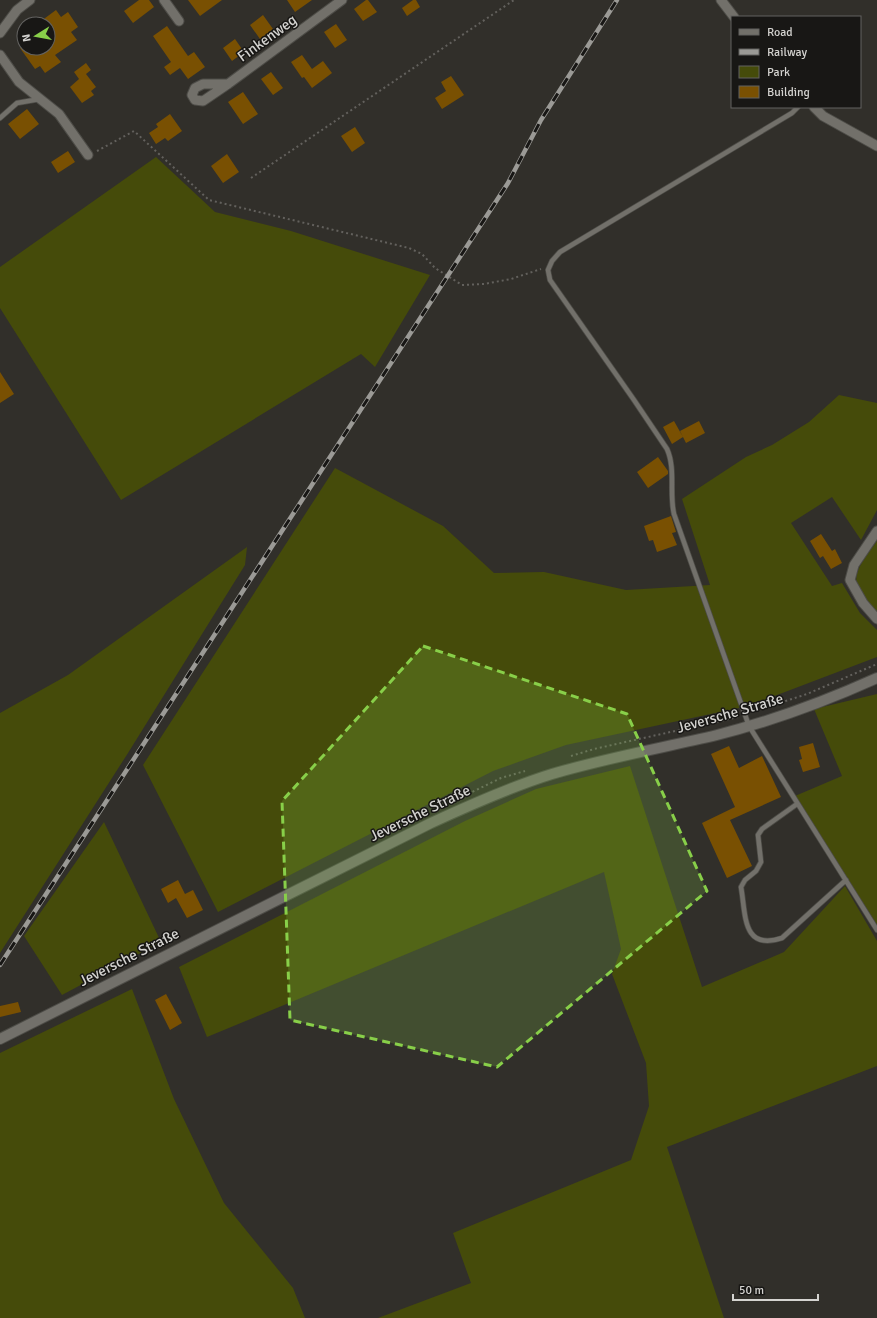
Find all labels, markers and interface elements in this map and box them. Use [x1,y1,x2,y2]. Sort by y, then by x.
street label: Finkenweg [234,10,300,66]
north arrow [16,16,56,56]
legend [731,16,861,108]
text: Road [767,25,793,40]
text: N [20,33,34,43]
text: Railway [767,45,807,60]
text: Park [767,65,790,80]
text: Building [767,85,810,100]
street label: Jeversche Straße [675,689,785,737]
street label: Jeversche Straße [367,781,473,845]
street label: Jeversche Straße [76,924,182,990]
scale bar [733,1276,818,1302]
text: 50 m [739,1283,764,1298]

